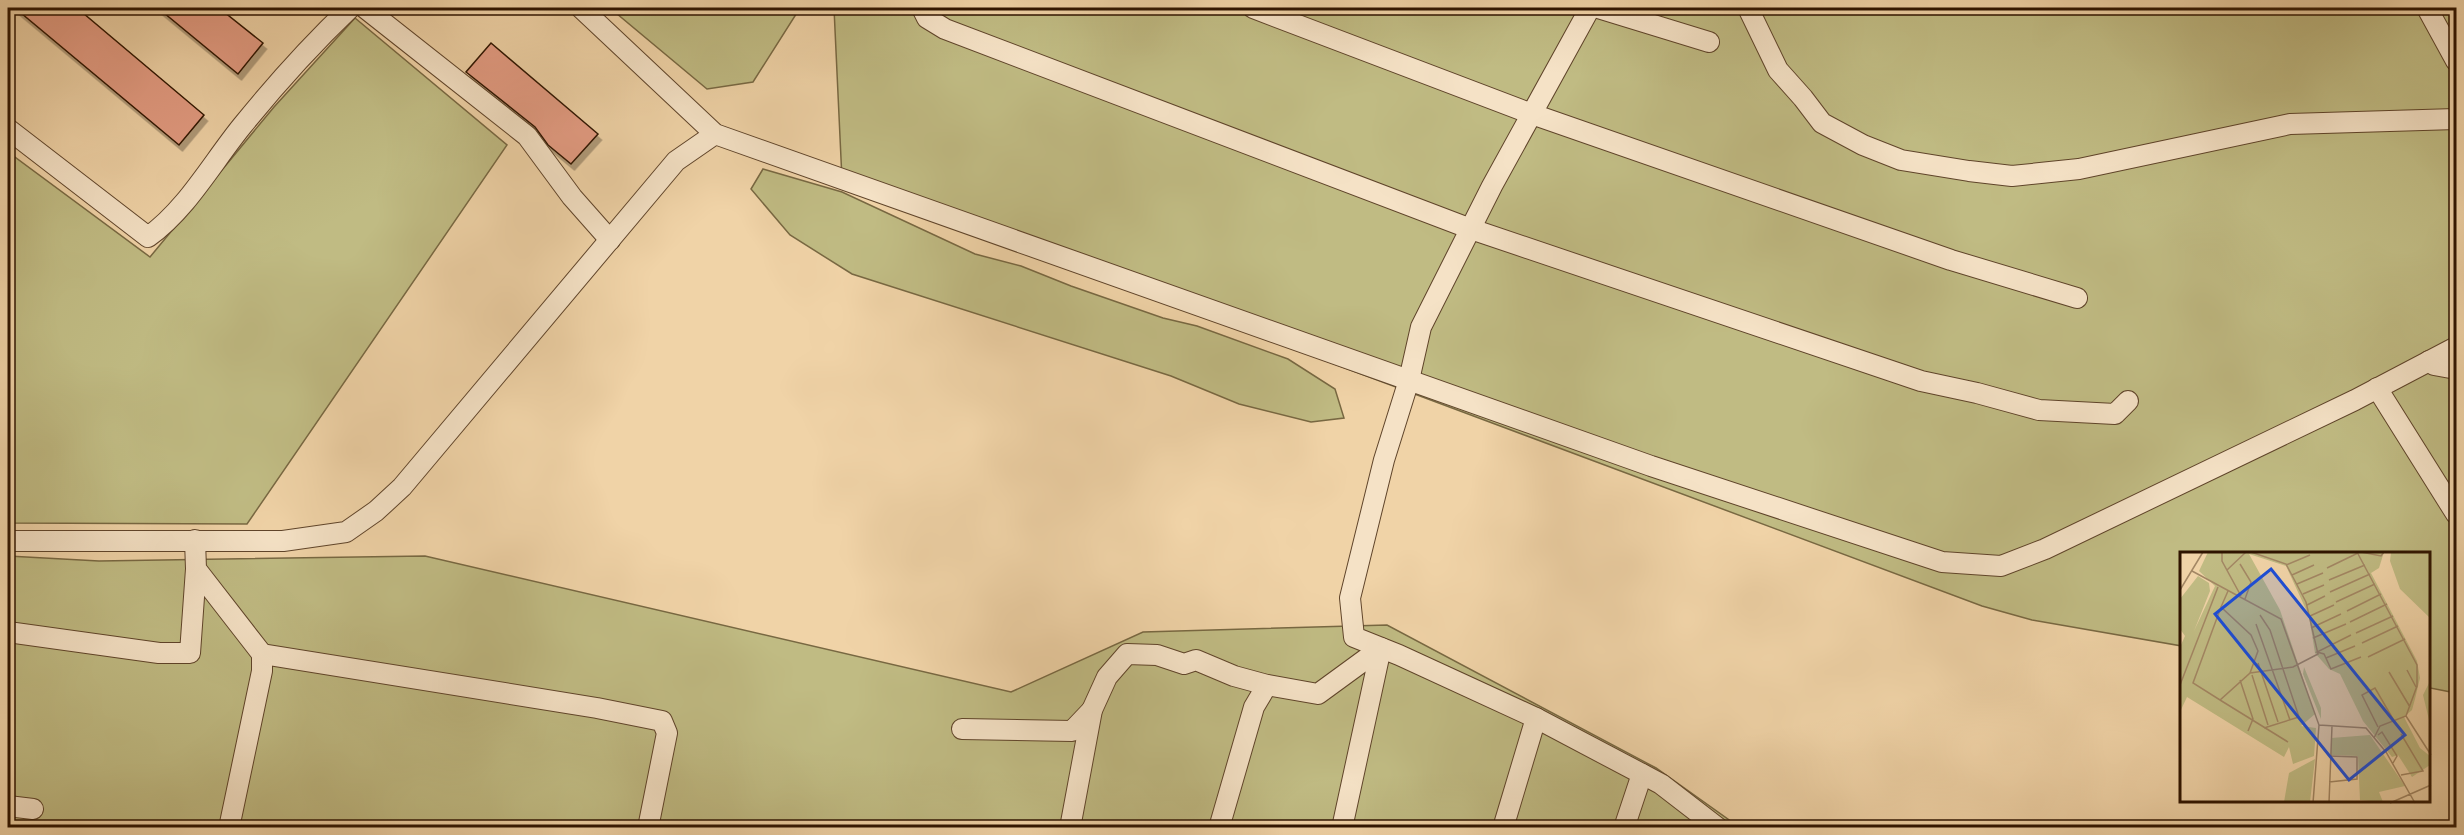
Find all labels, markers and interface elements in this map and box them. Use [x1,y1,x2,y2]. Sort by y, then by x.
inset map [2180,552,2431,802]

